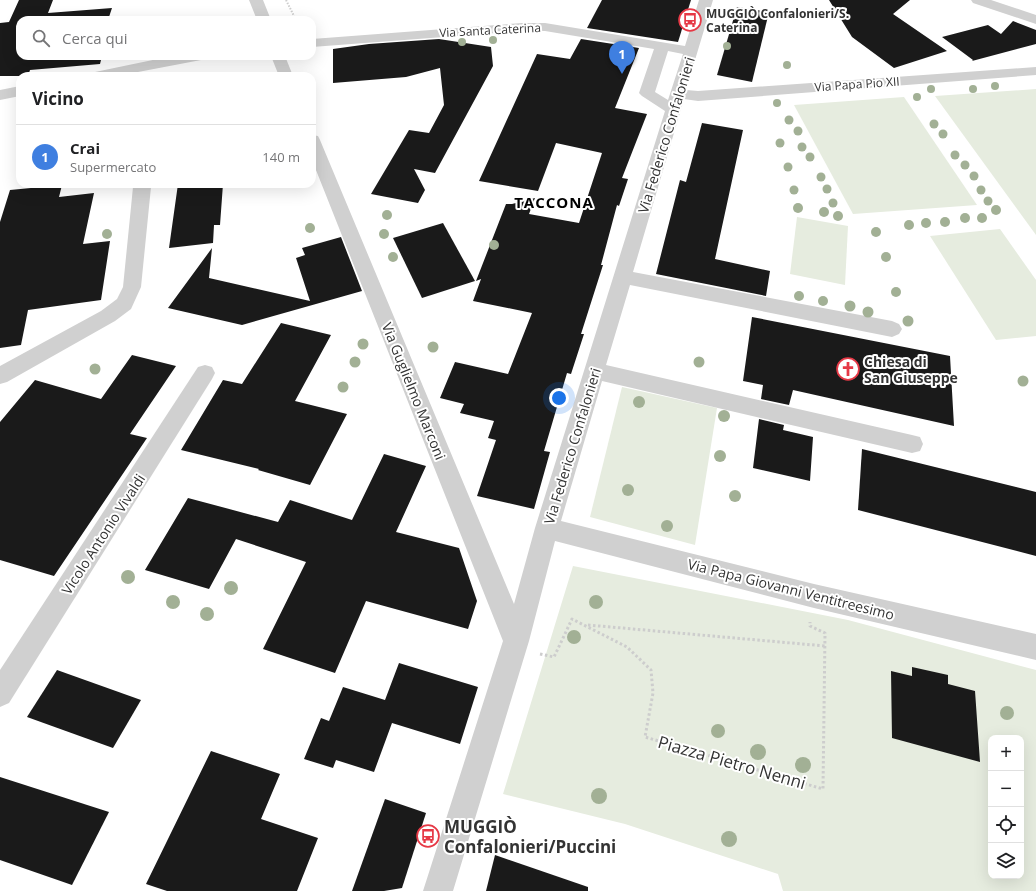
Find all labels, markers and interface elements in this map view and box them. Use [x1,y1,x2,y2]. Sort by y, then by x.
place label: MUGGIÒ Confalonieri/S. Caterina [706,5,849,36]
bus stop icon: MUGGIÒ Confalonieri/S. Caterina [677,7,703,33]
search box [16,16,316,60]
street label: Via Santa Caterina [439,19,541,41]
icon: search [30,27,52,49]
text: Cerca qui [62,28,128,48]
pin: 1 [609,41,635,74]
street label: Via Federico Confalonieri [633,55,699,215]
street label: Via Papa Pio XII [814,73,900,95]
text: Vicino [32,87,84,110]
text: Crai [70,138,100,158]
text: 1 [41,148,49,166]
text: 140 m [262,148,300,166]
text: Supermercato [70,158,156,176]
district label: TACCONA [514,192,594,212]
street label: Via Guglielmo Marconi [378,320,450,462]
place label: Chiesa di San Giuseppe [864,352,958,387]
church icon: Chiesa di San Giuseppe [835,356,861,382]
street label: Via Federico Confalonieri [539,366,605,526]
your location [549,388,569,408]
street label: Vicolo Antonio Vivaldi [57,470,149,598]
street label: Via Papa Giovanni Ventitreesimo [686,554,896,624]
street label: Piazza Pietro Nenni [655,730,809,794]
map controls [988,735,1024,879]
button: + [988,735,1024,771]
button: − [988,771,1024,807]
button: locate [988,807,1024,843]
place label: MUGGIÒ Confalonieri/Puccini [444,815,616,858]
bus stop icon: MUGGIÒ Confalonieri/Puccini [415,823,441,849]
button: layers [988,843,1024,879]

